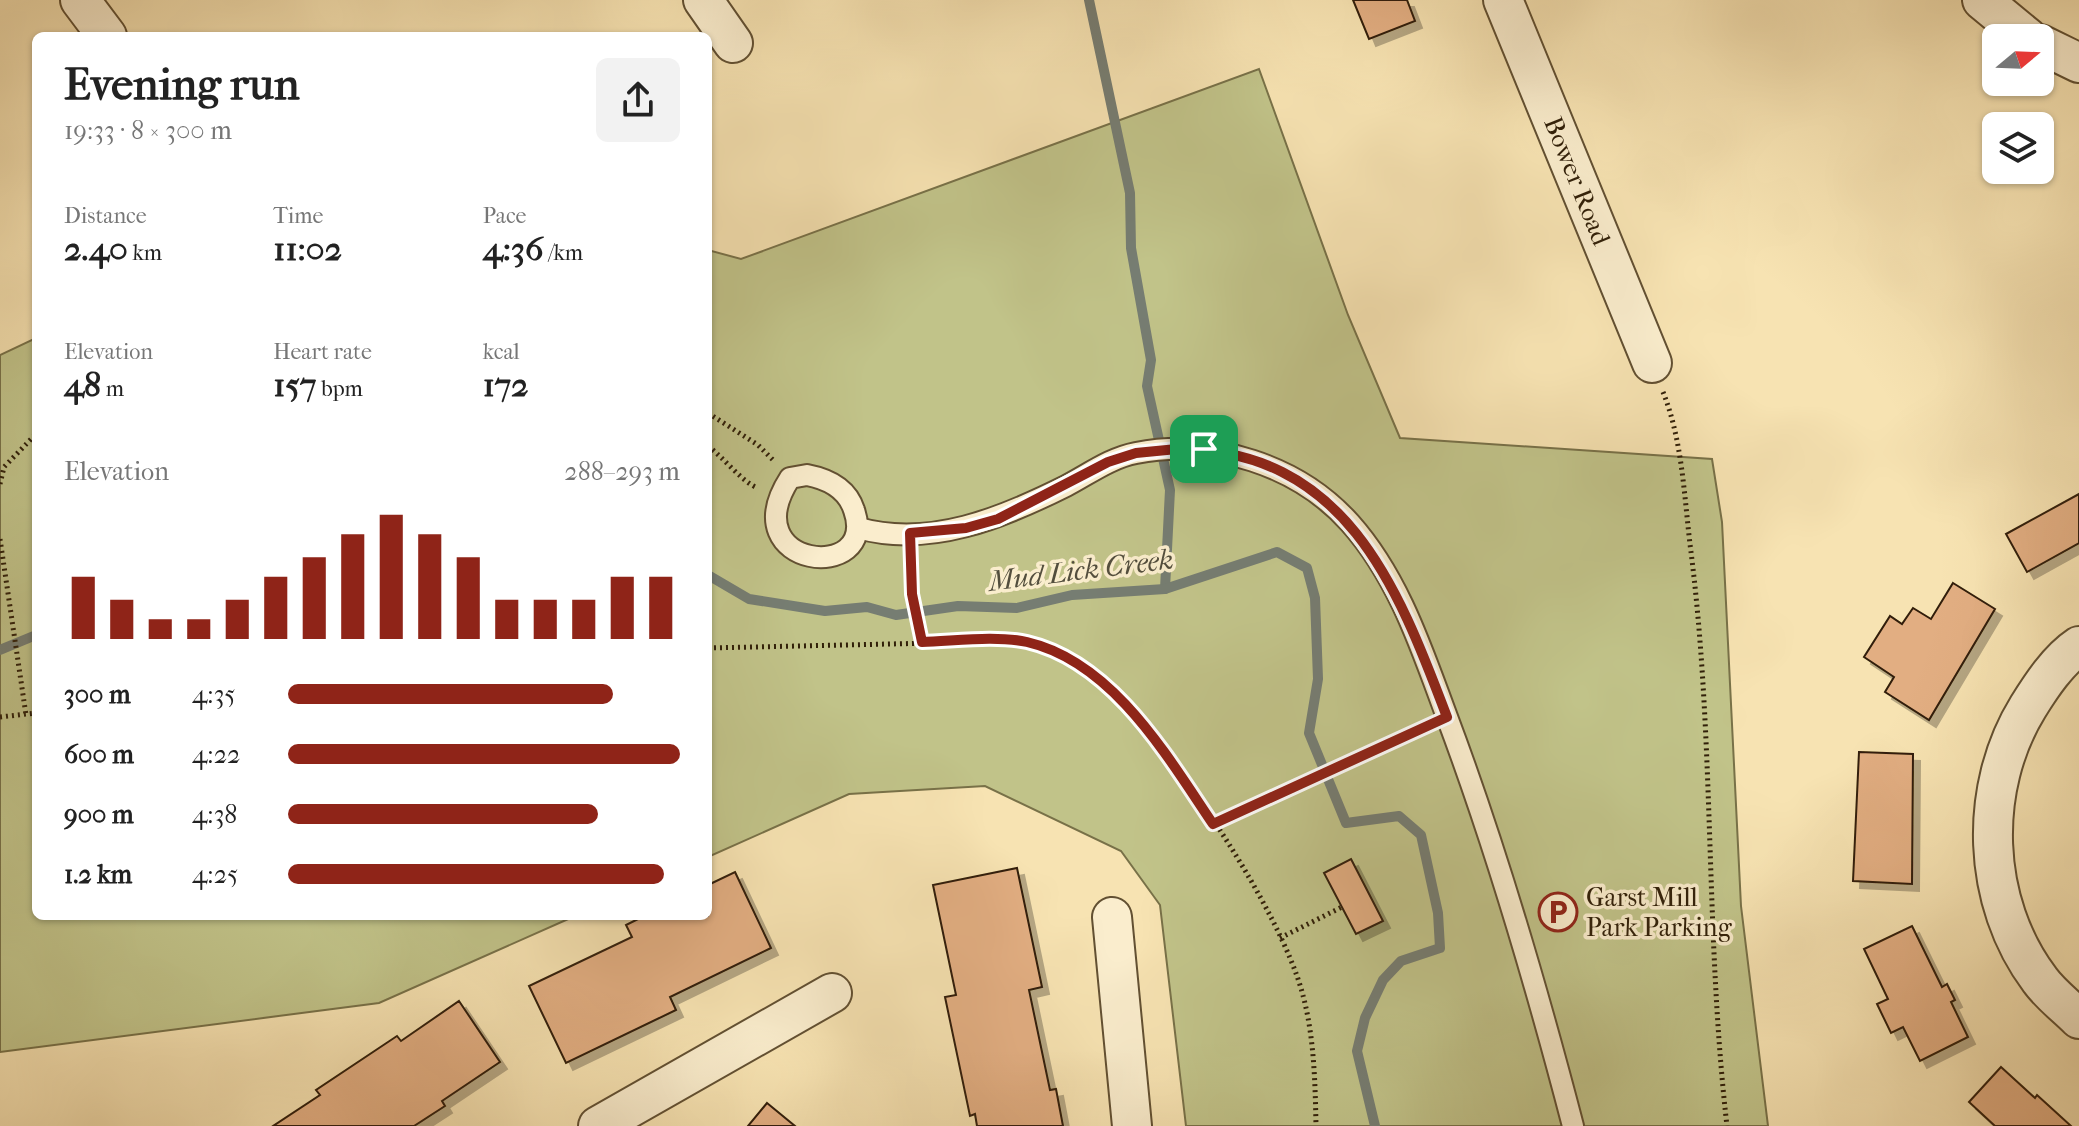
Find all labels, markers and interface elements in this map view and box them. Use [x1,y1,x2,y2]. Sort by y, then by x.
north arrow [1982,24,2054,96]
map controls [1982,24,2054,184]
button: share [596,58,680,142]
text: Evening run [64,59,299,110]
street label: Bower Road [1537,112,1617,251]
button: layers [1982,112,2054,184]
text: 19:33 · 8 × 300 m [64,115,232,146]
text: Distance [64,203,147,229]
text: Time [273,203,323,229]
text: Pace [483,203,526,229]
text: 2.40 [64,229,128,269]
text: 11:02 [273,229,342,269]
text: 4:36 [483,229,543,269]
text: km [128,240,162,266]
text: /km [543,240,583,266]
text: Elevation [64,339,153,365]
text: Heart rate [273,339,372,365]
text: kcal [483,339,520,365]
text: 48 [64,365,101,405]
text: 157 [273,365,316,405]
text: 172 [483,365,529,405]
text: m [101,376,124,402]
text: bpm [316,376,363,402]
pin [1170,415,1238,483]
icon: arrive [1182,427,1226,471]
text: Elevation [64,456,169,487]
text: 288–293 m [564,456,680,487]
water label: Mud Lick Creek [985,542,1175,598]
text: 300 m [64,679,131,710]
text: 4:35 [192,679,236,710]
text: 600 m [64,739,134,770]
text: 4:22 [192,739,240,770]
text: 900 m [64,799,134,830]
text: 4:38 [192,799,237,830]
text: 1.2 km [64,859,132,890]
text: 4:25 [192,859,238,890]
place label: Garst Mill Park Parking [1586,882,1733,943]
parking icon: Garst Mill Park Parking [1537,891,1579,933]

